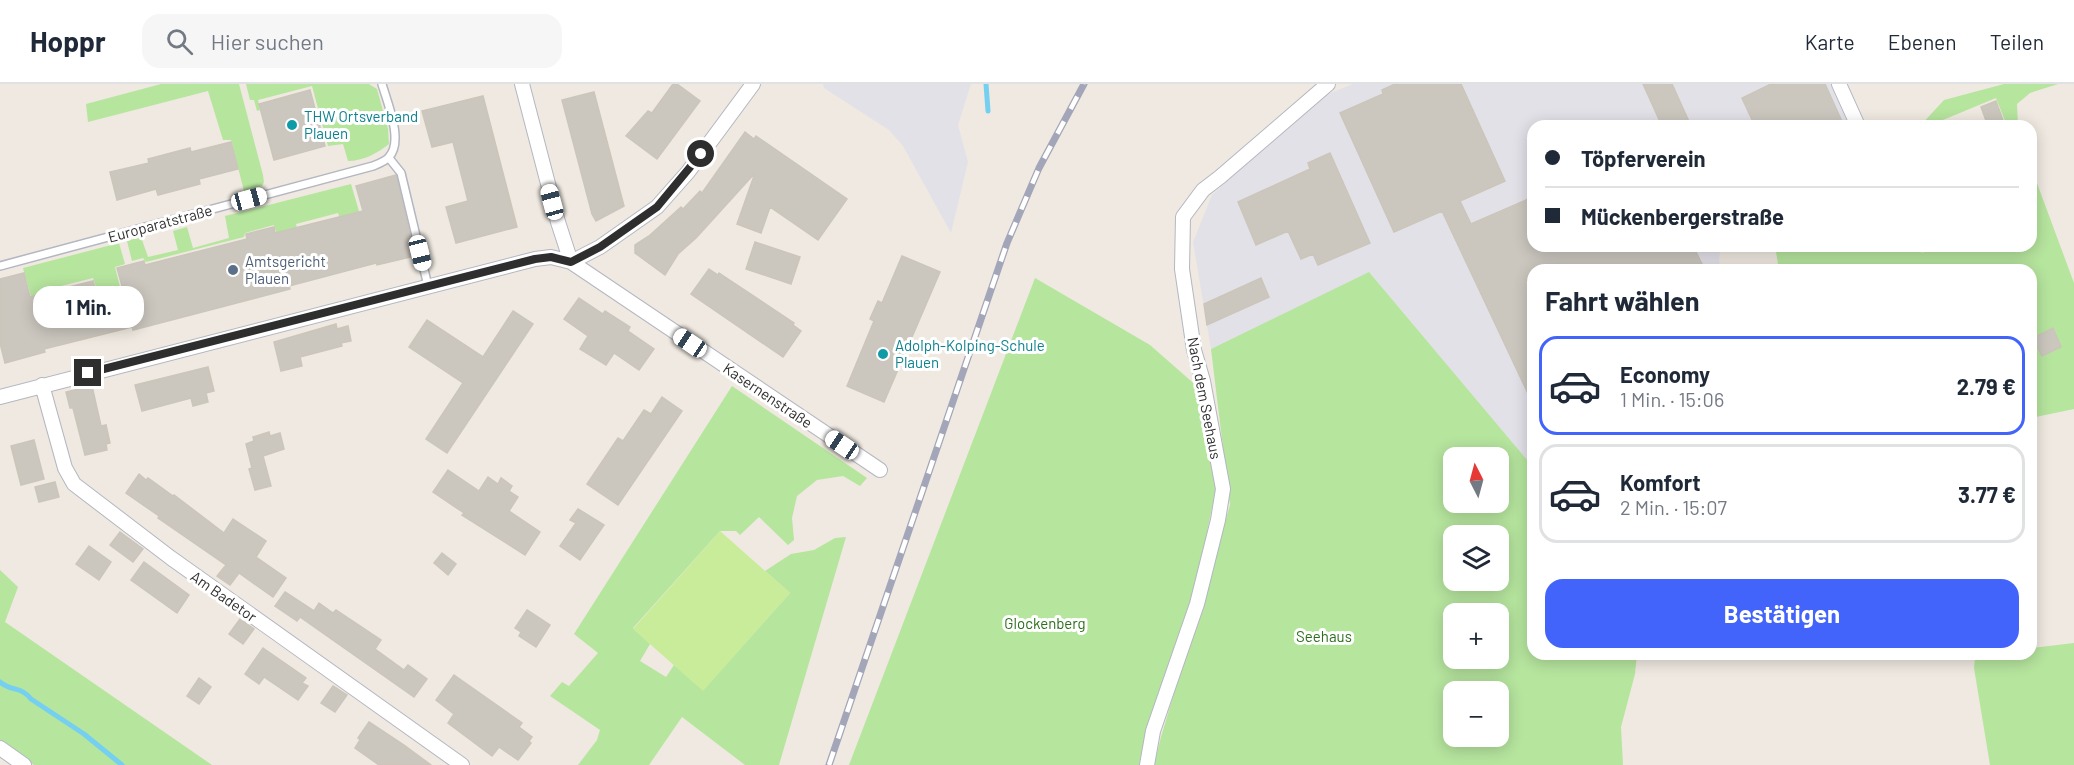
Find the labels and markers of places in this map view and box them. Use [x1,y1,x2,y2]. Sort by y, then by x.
place label: THW Ortsverband Plauen [304,107,418,142]
marker: THW Ortsverband Plauen [285,118,299,132]
place label: Amtsgericht Plauen [245,252,326,287]
marker: Amtsgericht Plauen [226,263,240,277]
place label: Adolph-Kolping-Schule Plauen [895,336,1045,371]
marker: Adolph-Kolping-Schule Plauen [876,347,890,361]

